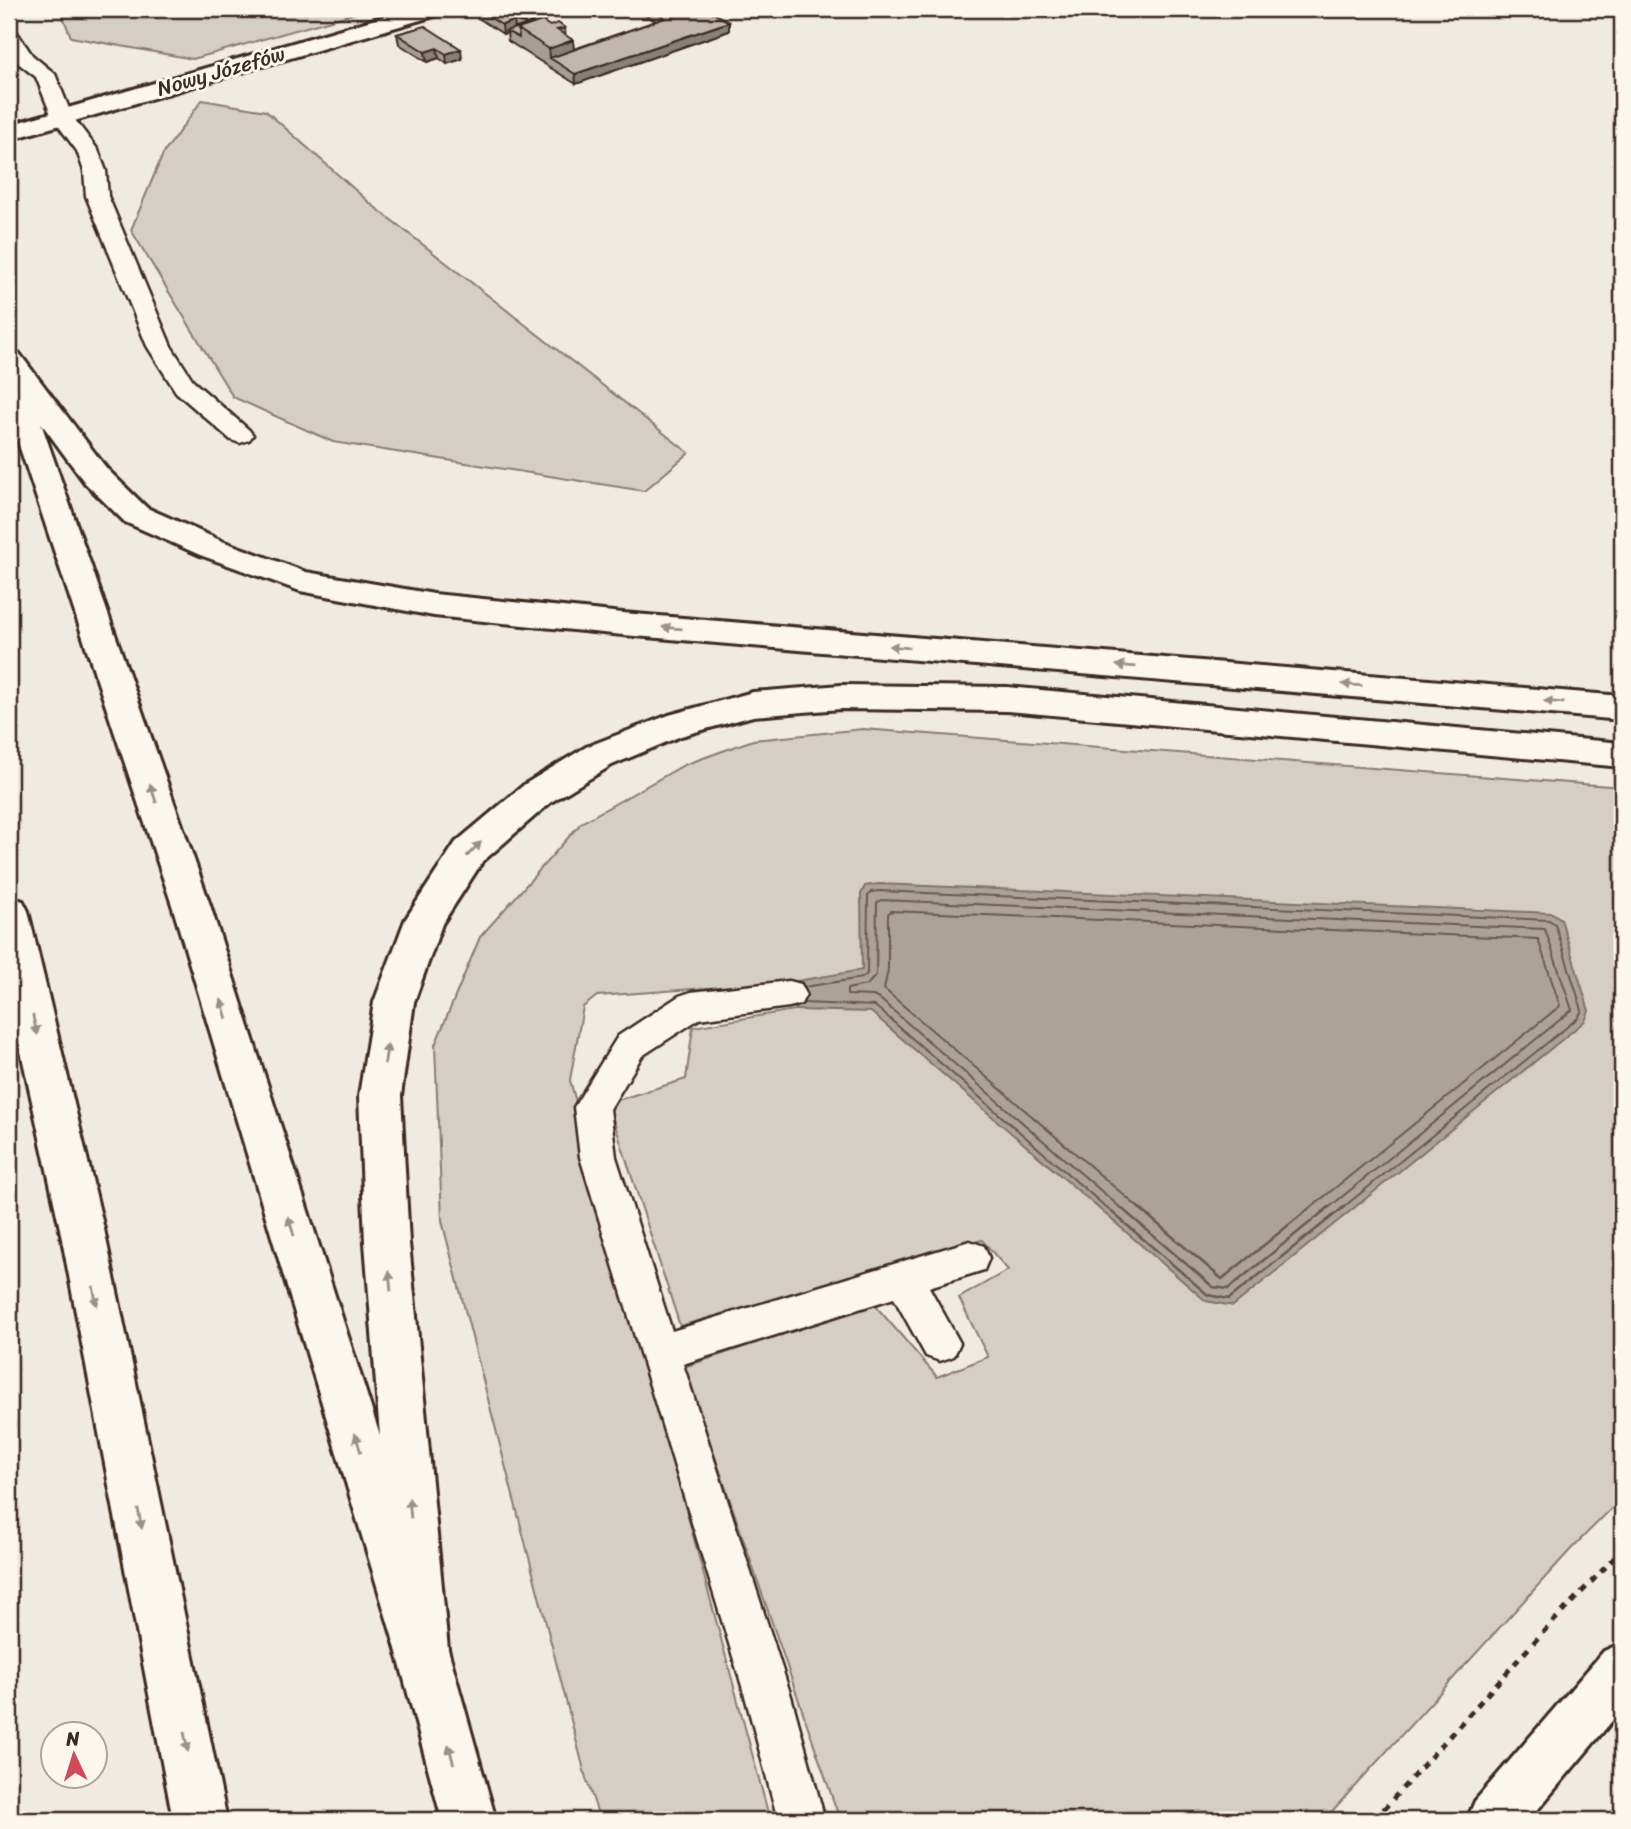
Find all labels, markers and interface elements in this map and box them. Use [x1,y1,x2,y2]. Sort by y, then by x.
street label: Nowy Józefów [152,34,290,107]
one-way arrow [661,622,683,633]
one-way arrow [888,641,910,652]
one-way arrow [1114,660,1136,671]
one-way arrow [1341,679,1363,690]
one-way arrow [1543,696,1565,707]
one-way arrow [147,782,158,803]
one-way arrow [466,841,482,858]
one-way arrow [218,998,228,1019]
one-way arrow [30,1014,41,1036]
one-way arrow [381,1043,392,1065]
one-way arrow [285,1215,296,1236]
one-way arrow [384,1270,395,1292]
one-way arrow [90,1285,101,1307]
one-way arrow [353,1433,363,1454]
one-way arrow [404,1497,415,1519]
one-way arrow [135,1508,146,1530]
north arrow [38,1720,108,1790]
text: N [64,1722,81,1756]
one-way arrow [180,1731,191,1753]
one-way arrow [445,1743,456,1765]

